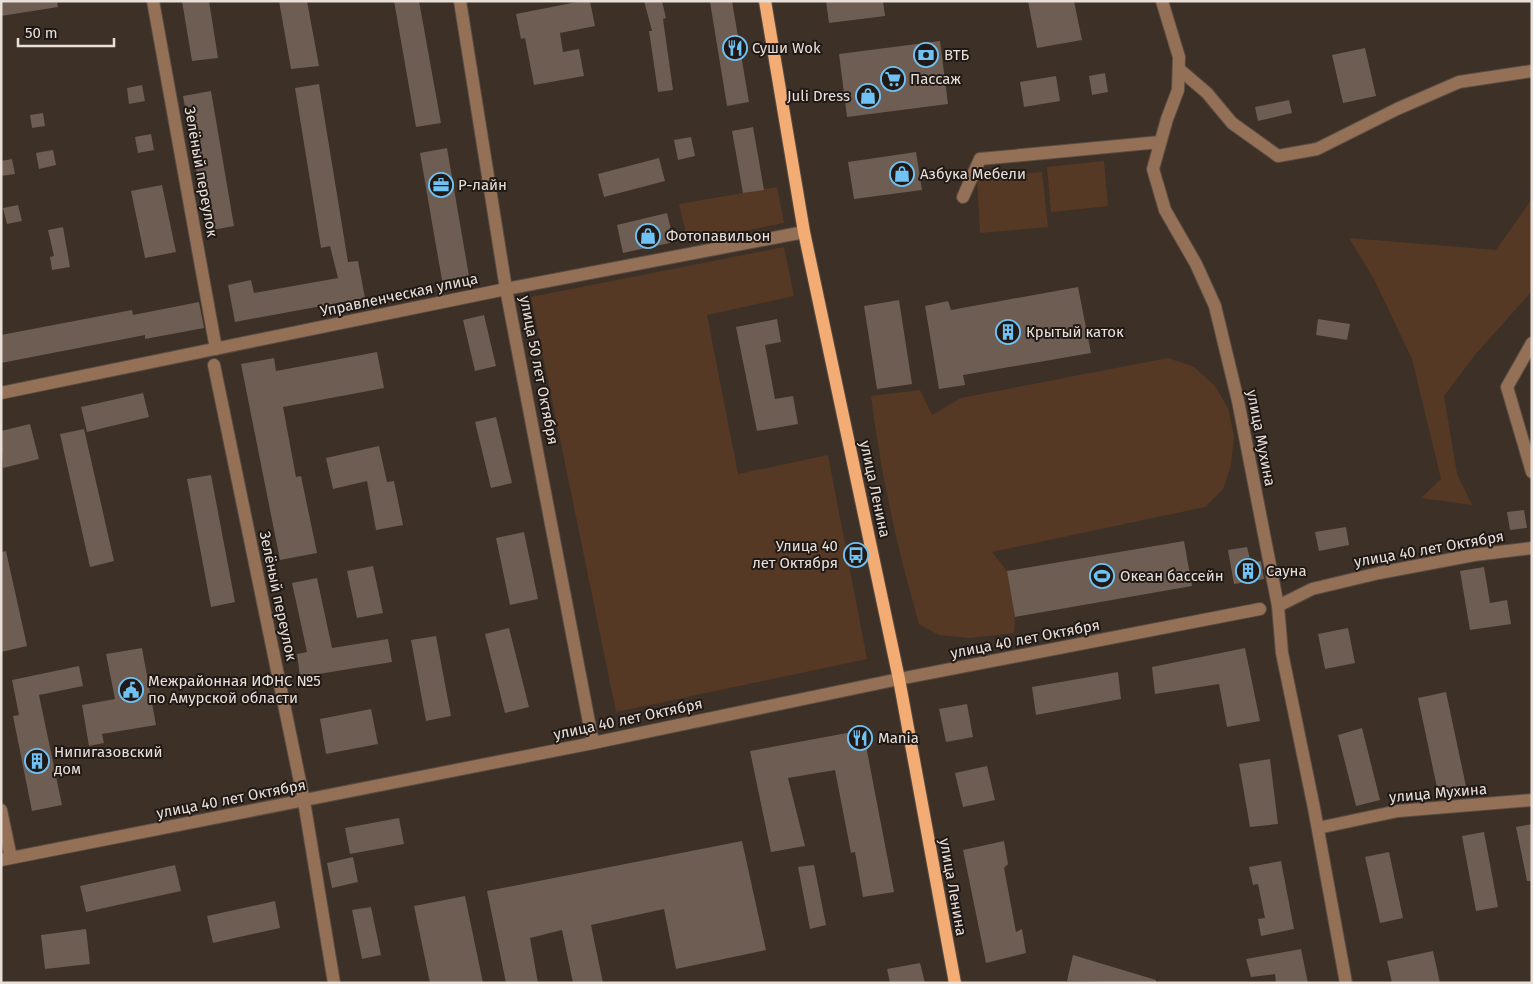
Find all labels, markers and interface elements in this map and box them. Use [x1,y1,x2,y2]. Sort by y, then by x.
scale bar [18,15,114,47]
text: 50 m [25,24,58,42]
restaurant icon: Суши Wok [722,35,748,61]
place label: Суши Wok [752,39,821,57]
bank icon: ВТБ [913,42,939,68]
place label: ВТБ [944,46,970,64]
supermarket icon: Пассаж [880,66,906,92]
place label: Пассаж [910,70,961,88]
shop icon: Juli Dress [855,83,881,109]
place label: Juli Dress [787,87,850,105]
street label: Зелёный переулок [181,105,221,239]
shop icon: Азбука Мебели [889,161,915,187]
place label: Азбука Мебели [920,165,1026,183]
office icon: Р-лайн [428,172,454,198]
place label: Р-лайн [458,176,507,194]
shop icon: Фотопавильон [635,223,661,249]
place label: Фотопавильон [666,227,770,245]
street label: Управленческая улица [318,269,480,321]
street label: улица 50 лет Октября [516,294,562,446]
building icon: Крытый каток [995,319,1021,345]
place label: Крытый каток [1026,323,1124,341]
street label: улица Мухина [1243,388,1279,488]
street label: улица Ленина [856,439,894,539]
street label: улица 40 лет Октября [1353,527,1505,571]
street label: Зелёный переулок [255,530,301,663]
place label: Улица 40 лет Октября [752,537,838,572]
bus stop icon: Улица 40 лет Октября [843,542,869,568]
building icon: Сауна [1235,558,1261,584]
place label: Сауна [1266,562,1307,580]
sports icon: Океан бассейн [1089,563,1115,589]
place label: Океан бассейн [1120,567,1224,585]
street label: улица 40 лет Октября [949,616,1101,662]
place label: Межрайонная ИФНС №5 по Амурской области [148,672,321,707]
public building icon: Межрайонная ИФНС №5 по Амурской области [118,677,144,703]
street label: улица 40 лет Октября [552,694,704,744]
restaurant icon: Mania [847,725,873,751]
place label: Mania [878,729,919,747]
place label: Нипигазовский дом [54,743,163,778]
building icon: Нипигазовский дом [24,748,50,774]
street label: улица 40 лет Октября [155,776,307,822]
street label: улица Мухина [1388,780,1488,806]
street label: улица Ленина [936,837,970,937]

